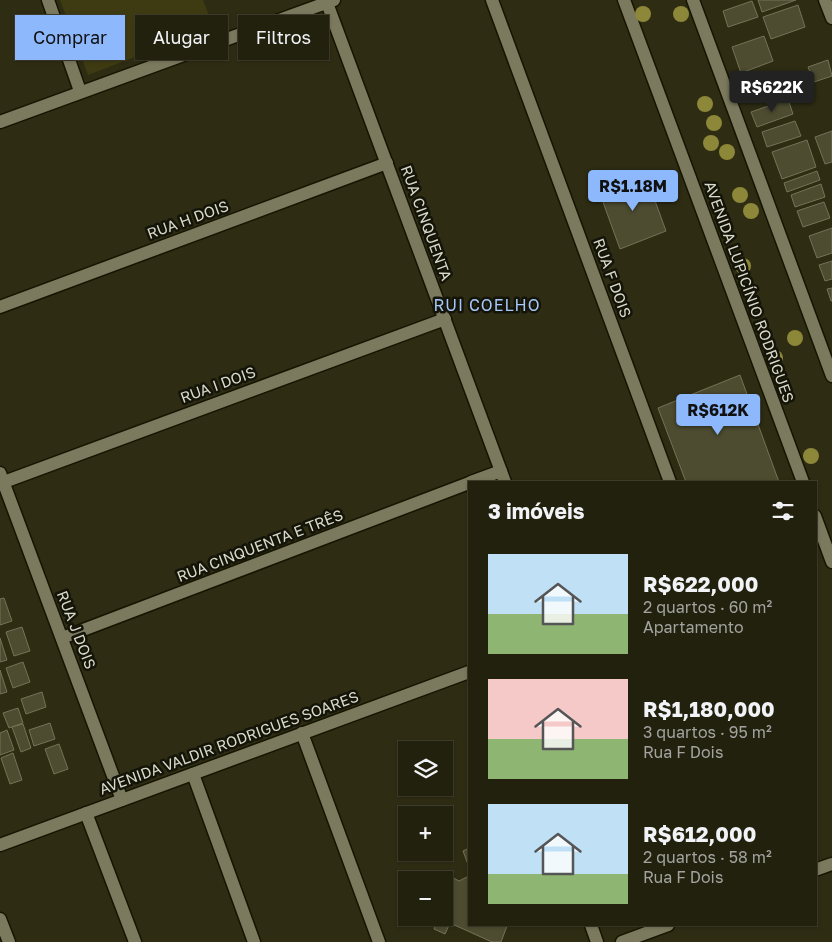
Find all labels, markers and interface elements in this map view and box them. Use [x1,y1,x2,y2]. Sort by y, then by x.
chip: Comprar [15,15,125,60]
chip: Alugar [135,15,228,60]
chip: Filtros [238,15,329,60]
pin: R$622K [731,70,813,113]
text: R$622K [740,77,804,97]
street label: RUA CINQUENTA [398,163,456,283]
pin: R$1.18M [587,170,679,212]
text: R$1.18M [599,176,667,196]
street label: AVENIDA LUPICÍNIO RODRIGUES [701,178,798,405]
street label: RUA H DOIS [144,196,231,242]
street label: RUA F DOIS [590,236,636,320]
district label: RUI COELHO [433,295,541,315]
street label: RUA I DOIS [178,362,258,406]
pin: R$612K [677,394,759,436]
text: R$612K [687,400,749,420]
icon: filters [769,497,797,525]
text: 3 imóveis [488,498,584,524]
street label: RUA CINQUENTA E TRÊS [174,505,345,585]
text: R$622,000 [643,571,758,597]
icon: home [528,574,588,634]
street label: RUA J DOIS [54,588,100,671]
text: 2 quartos · 60 m² [643,597,772,617]
text: Apartamento [643,617,744,637]
street label: AVENIDA VALDIR RODRIGUES SOARES [97,687,361,797]
text: R$1,180,000 [643,696,775,722]
icon: home [528,699,588,759]
text: 3 quartos · 95 m² [643,722,772,742]
map controls [398,741,453,926]
button: layers [398,741,453,796]
text: Rua F Dois [643,742,723,762]
button: + [398,806,453,861]
text: R$612,000 [643,821,756,847]
icon: home [528,824,588,884]
text: 2 quartos · 58 m² [643,847,772,867]
text: Rua F Dois [643,867,723,887]
button: − [398,871,453,926]

